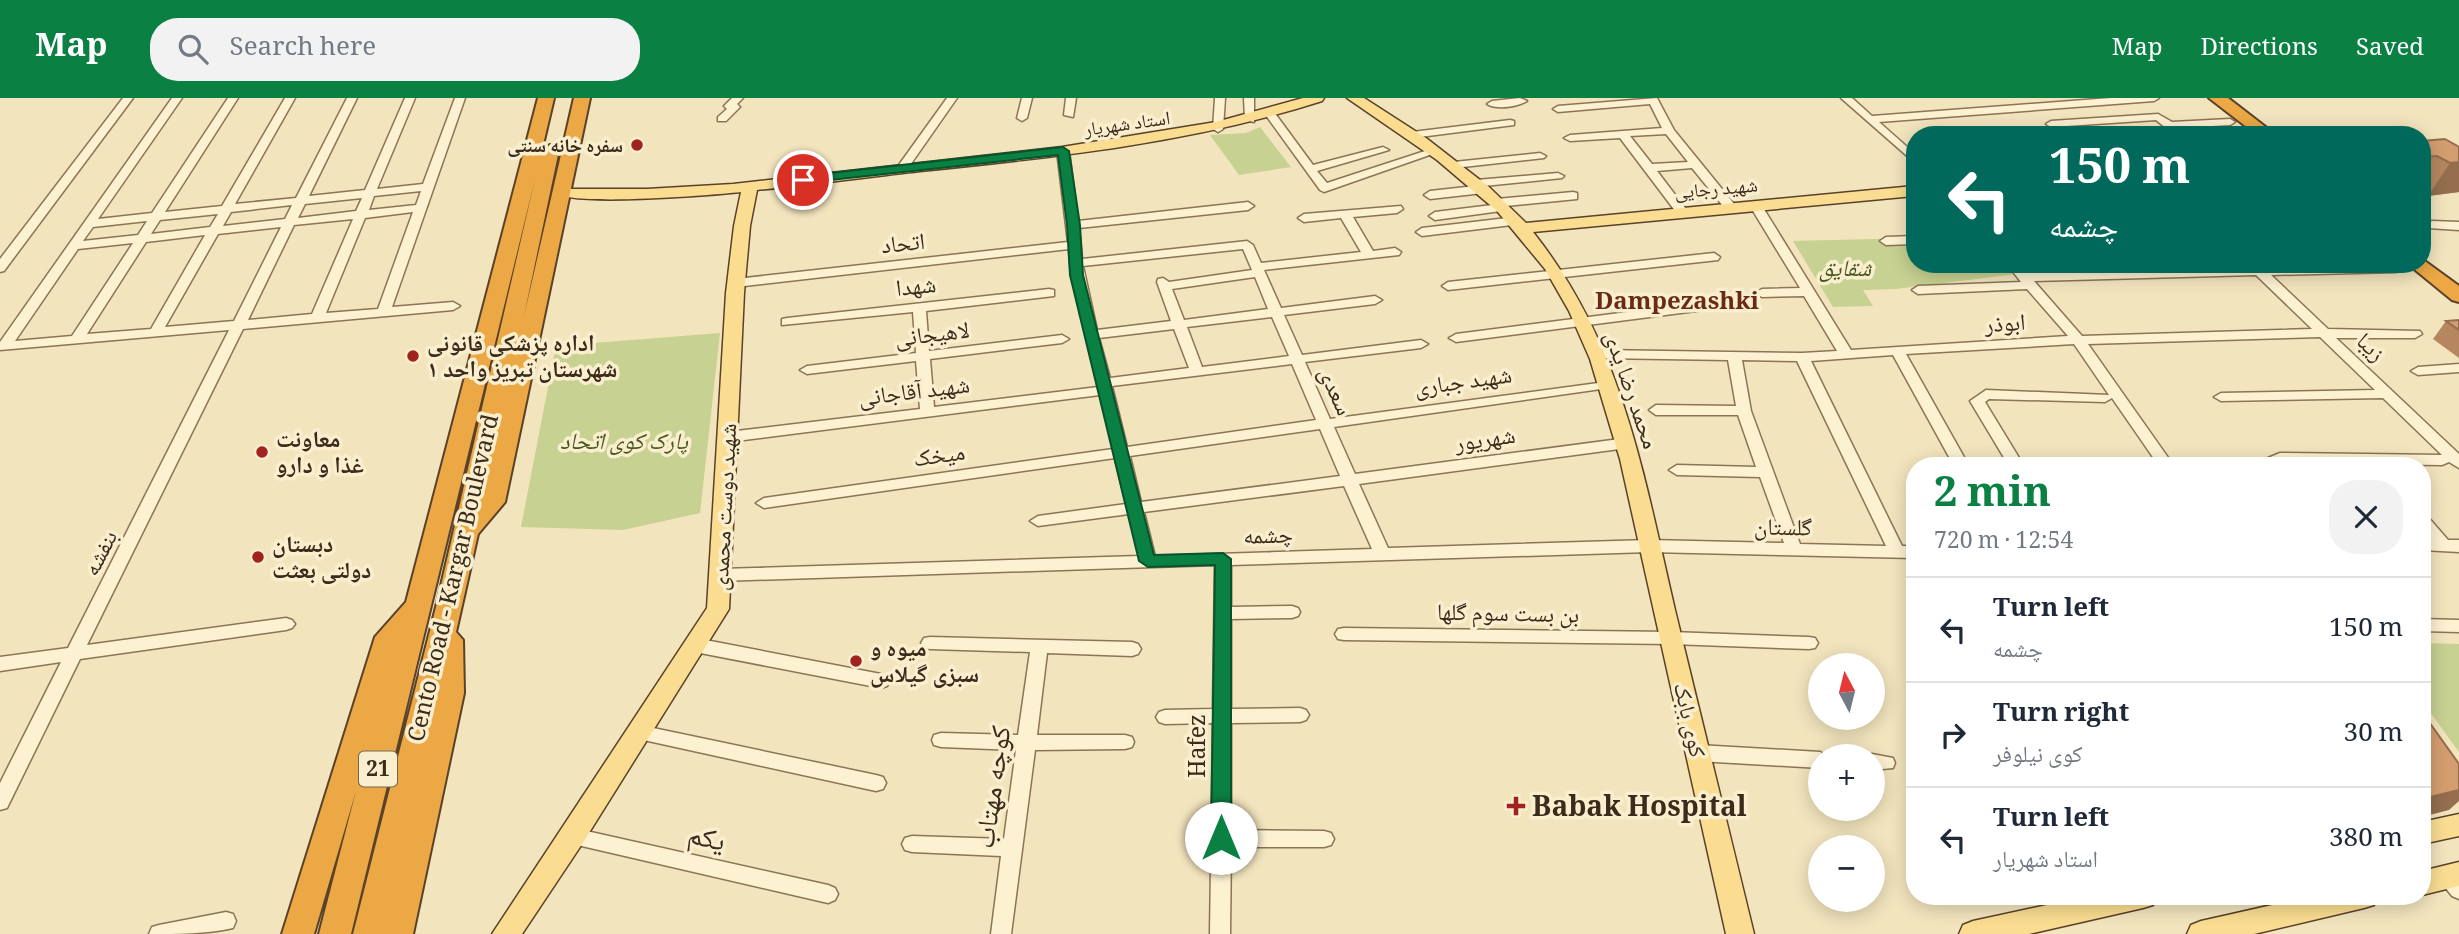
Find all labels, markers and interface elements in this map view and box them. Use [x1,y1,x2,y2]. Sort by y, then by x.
search box [150,18,640,81]
text: Map [35,21,108,77]
text: Search here [230,27,376,71]
text: Map [2112,29,2163,70]
text: Directions [2201,29,2318,70]
text: Saved [2356,29,2424,70]
icon: search [174,30,212,68]
street label: استاد شهریار [1081,104,1173,148]
text: 150 m [2049,131,2190,214]
place label: سفره خانه سنتی [507,132,623,164]
marker: سفره خانه سنتی [629,137,645,153]
pin [773,150,833,210]
icon: left [1934,154,2025,245]
icon: arrive [784,161,822,199]
street label: شهید رجایی [1673,171,1759,211]
text: چشمه [2049,203,2118,257]
street label: اتحاد [879,224,927,268]
park label: شقایق [1819,251,1872,291]
street label: شهدا [894,267,938,311]
district label: Dampezashki [1595,283,1760,324]
street label: ابوذر [1982,305,2027,347]
street label: لاهیجانی [893,313,972,361]
street label: زیبا [2344,325,2393,374]
place label: اداره پزشکی قانونی شهرستان تبریز واحد ۱ [427,326,617,392]
street label: محمد رضا یدی [1590,327,1668,455]
marker: اداره پزشکی قانونی شهرستان تبریز واحد ۱ [405,348,421,364]
street label: شهید جباری [1412,357,1515,411]
street label: سعدی [1305,361,1362,423]
street label: شهید آقاجانی [856,367,972,421]
street label: Cento Road - Kargar Boulevard [399,411,513,746]
street label: شهریور [1452,418,1518,466]
place label: معاونت غذا و دارو [276,422,364,488]
street label: شهید دوست محمدی [703,422,751,592]
park label: پارک کوی اتحاد [560,424,689,464]
street label: میخک [911,435,968,481]
marker: معاونت غذا و دارو [254,444,270,460]
text: 2 min [1934,461,2051,533]
button: close [2329,480,2403,554]
street label: گلستان [1754,509,1813,551]
street label: چشمه [1243,517,1294,559]
text: 720 m · 12:54 [1934,523,2073,563]
street label: بنفشه [74,524,131,585]
place label: دبستان دولتی بعثت [272,527,371,593]
marker: دبستان دولتی بعثت [250,549,266,565]
text: Turn left [1993,588,2109,632]
street label: بن بست سوم گلها [1436,595,1579,637]
text: 150 m [2329,608,2403,652]
icon: left [1934,611,1972,649]
place label: میوه و سبزی گیلاس [870,631,979,697]
text: چشمه [1993,632,2043,672]
marker: میوه و سبزی گیلاس [848,653,864,669]
north arrow [1808,653,1885,730]
map controls [1808,653,1885,912]
street label: کوی بابک [1659,679,1715,763]
text: Turn right [1993,693,2129,737]
text: 30 m [2344,713,2403,757]
street label: Hafez [1180,714,1220,778]
icon: right [1934,716,1972,754]
street label: کوچه مهتاب [964,723,1028,852]
text: کوی نیلوفر [1993,737,2083,777]
button: + [1808,744,1885,821]
road number: 21 [359,752,397,786]
place label: Babak Hospital [1532,786,1747,834]
marker: Babak Hospital [1506,796,1526,816]
text: Turn left [1993,798,2109,842]
position arrow [1184,801,1258,875]
street label: یکم [683,813,730,868]
text: 380 m [2329,818,2403,862]
icon: left [1934,821,1972,859]
button: − [1808,835,1885,912]
text: استاد شهریار [1993,842,2098,882]

